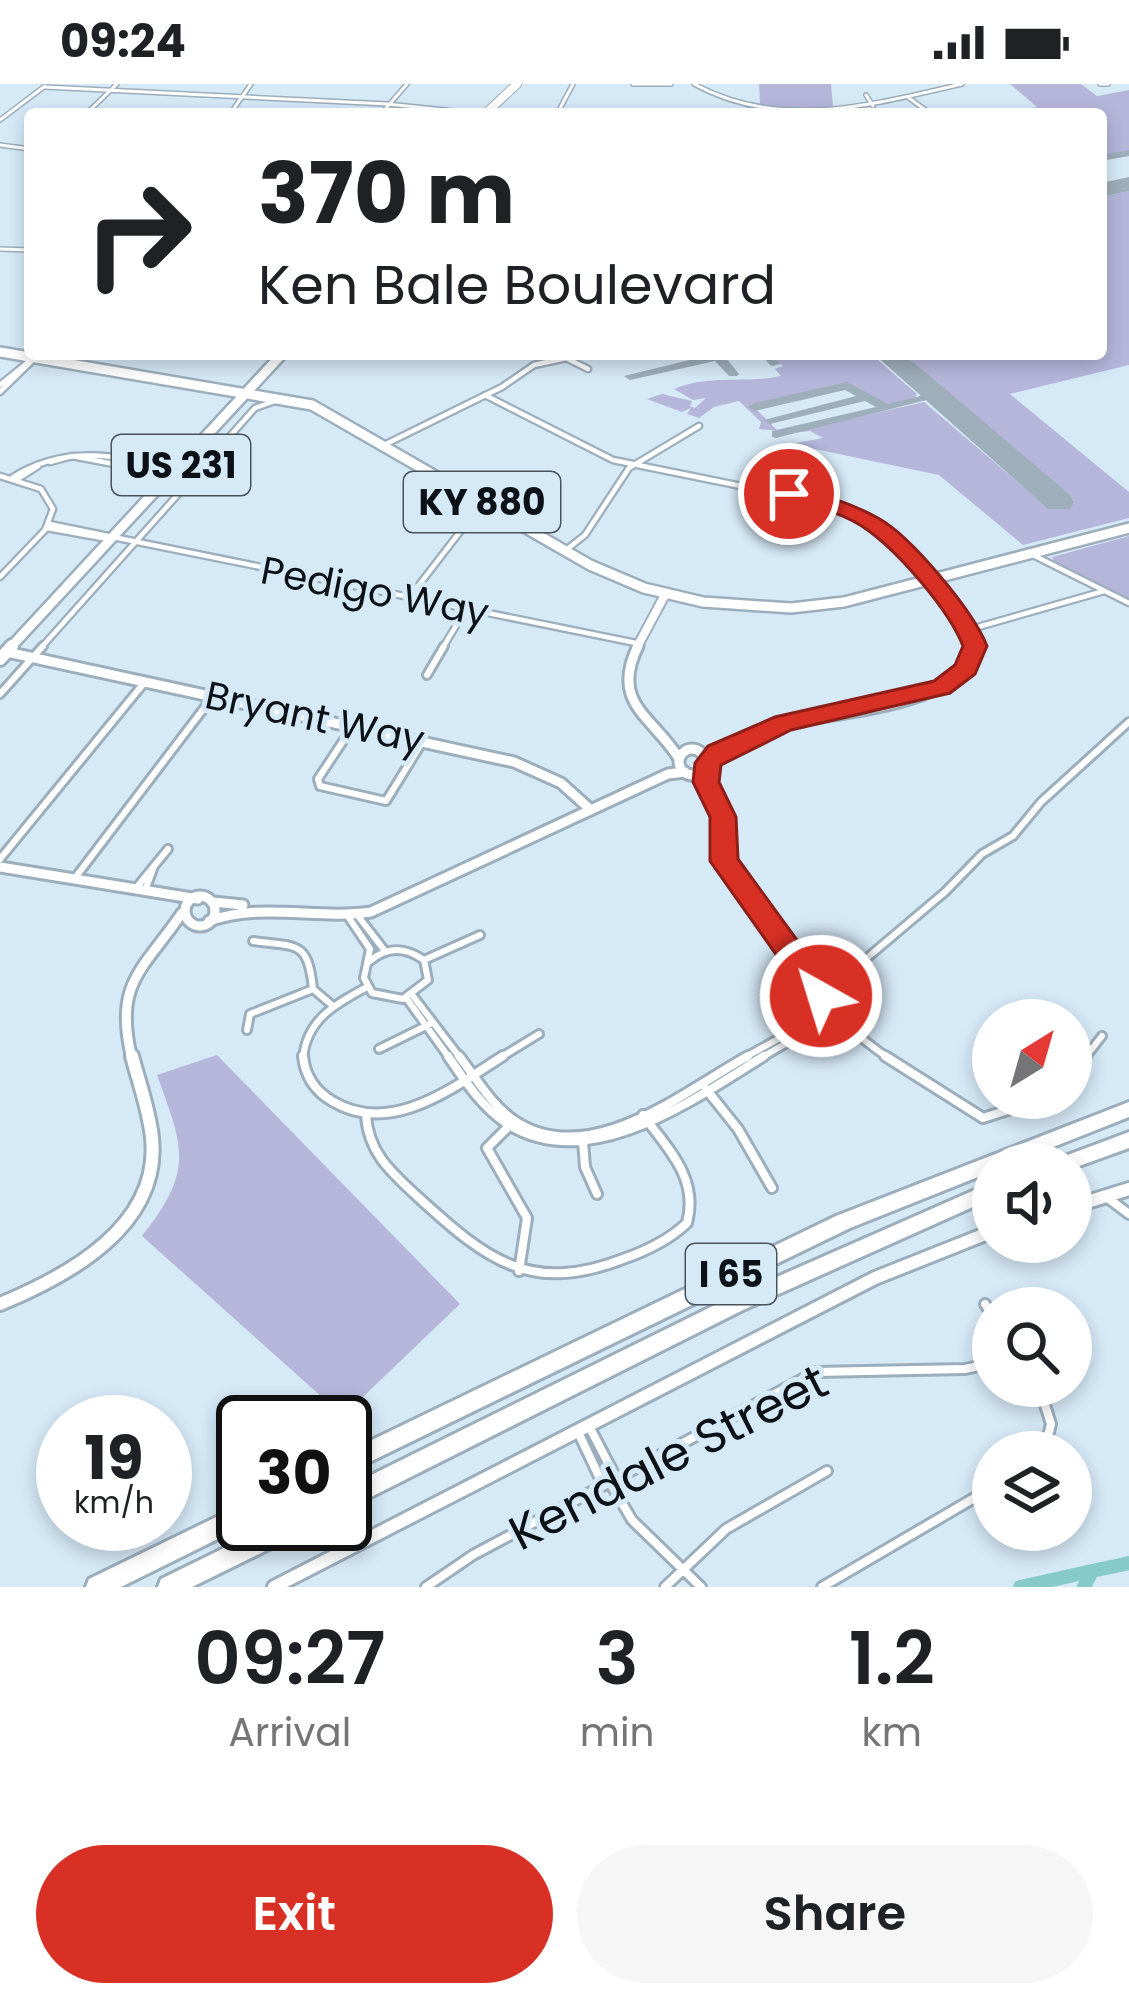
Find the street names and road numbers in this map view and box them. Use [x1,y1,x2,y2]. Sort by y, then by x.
road number: US 231 [112,435,250,495]
road number: KY 880 [404,472,560,532]
street label: Pedigo Way [256,542,493,641]
street label: Bryant Way [200,667,430,768]
road number: I 65 [686,1244,776,1304]
street label: Kendale Street [498,1348,839,1567]

